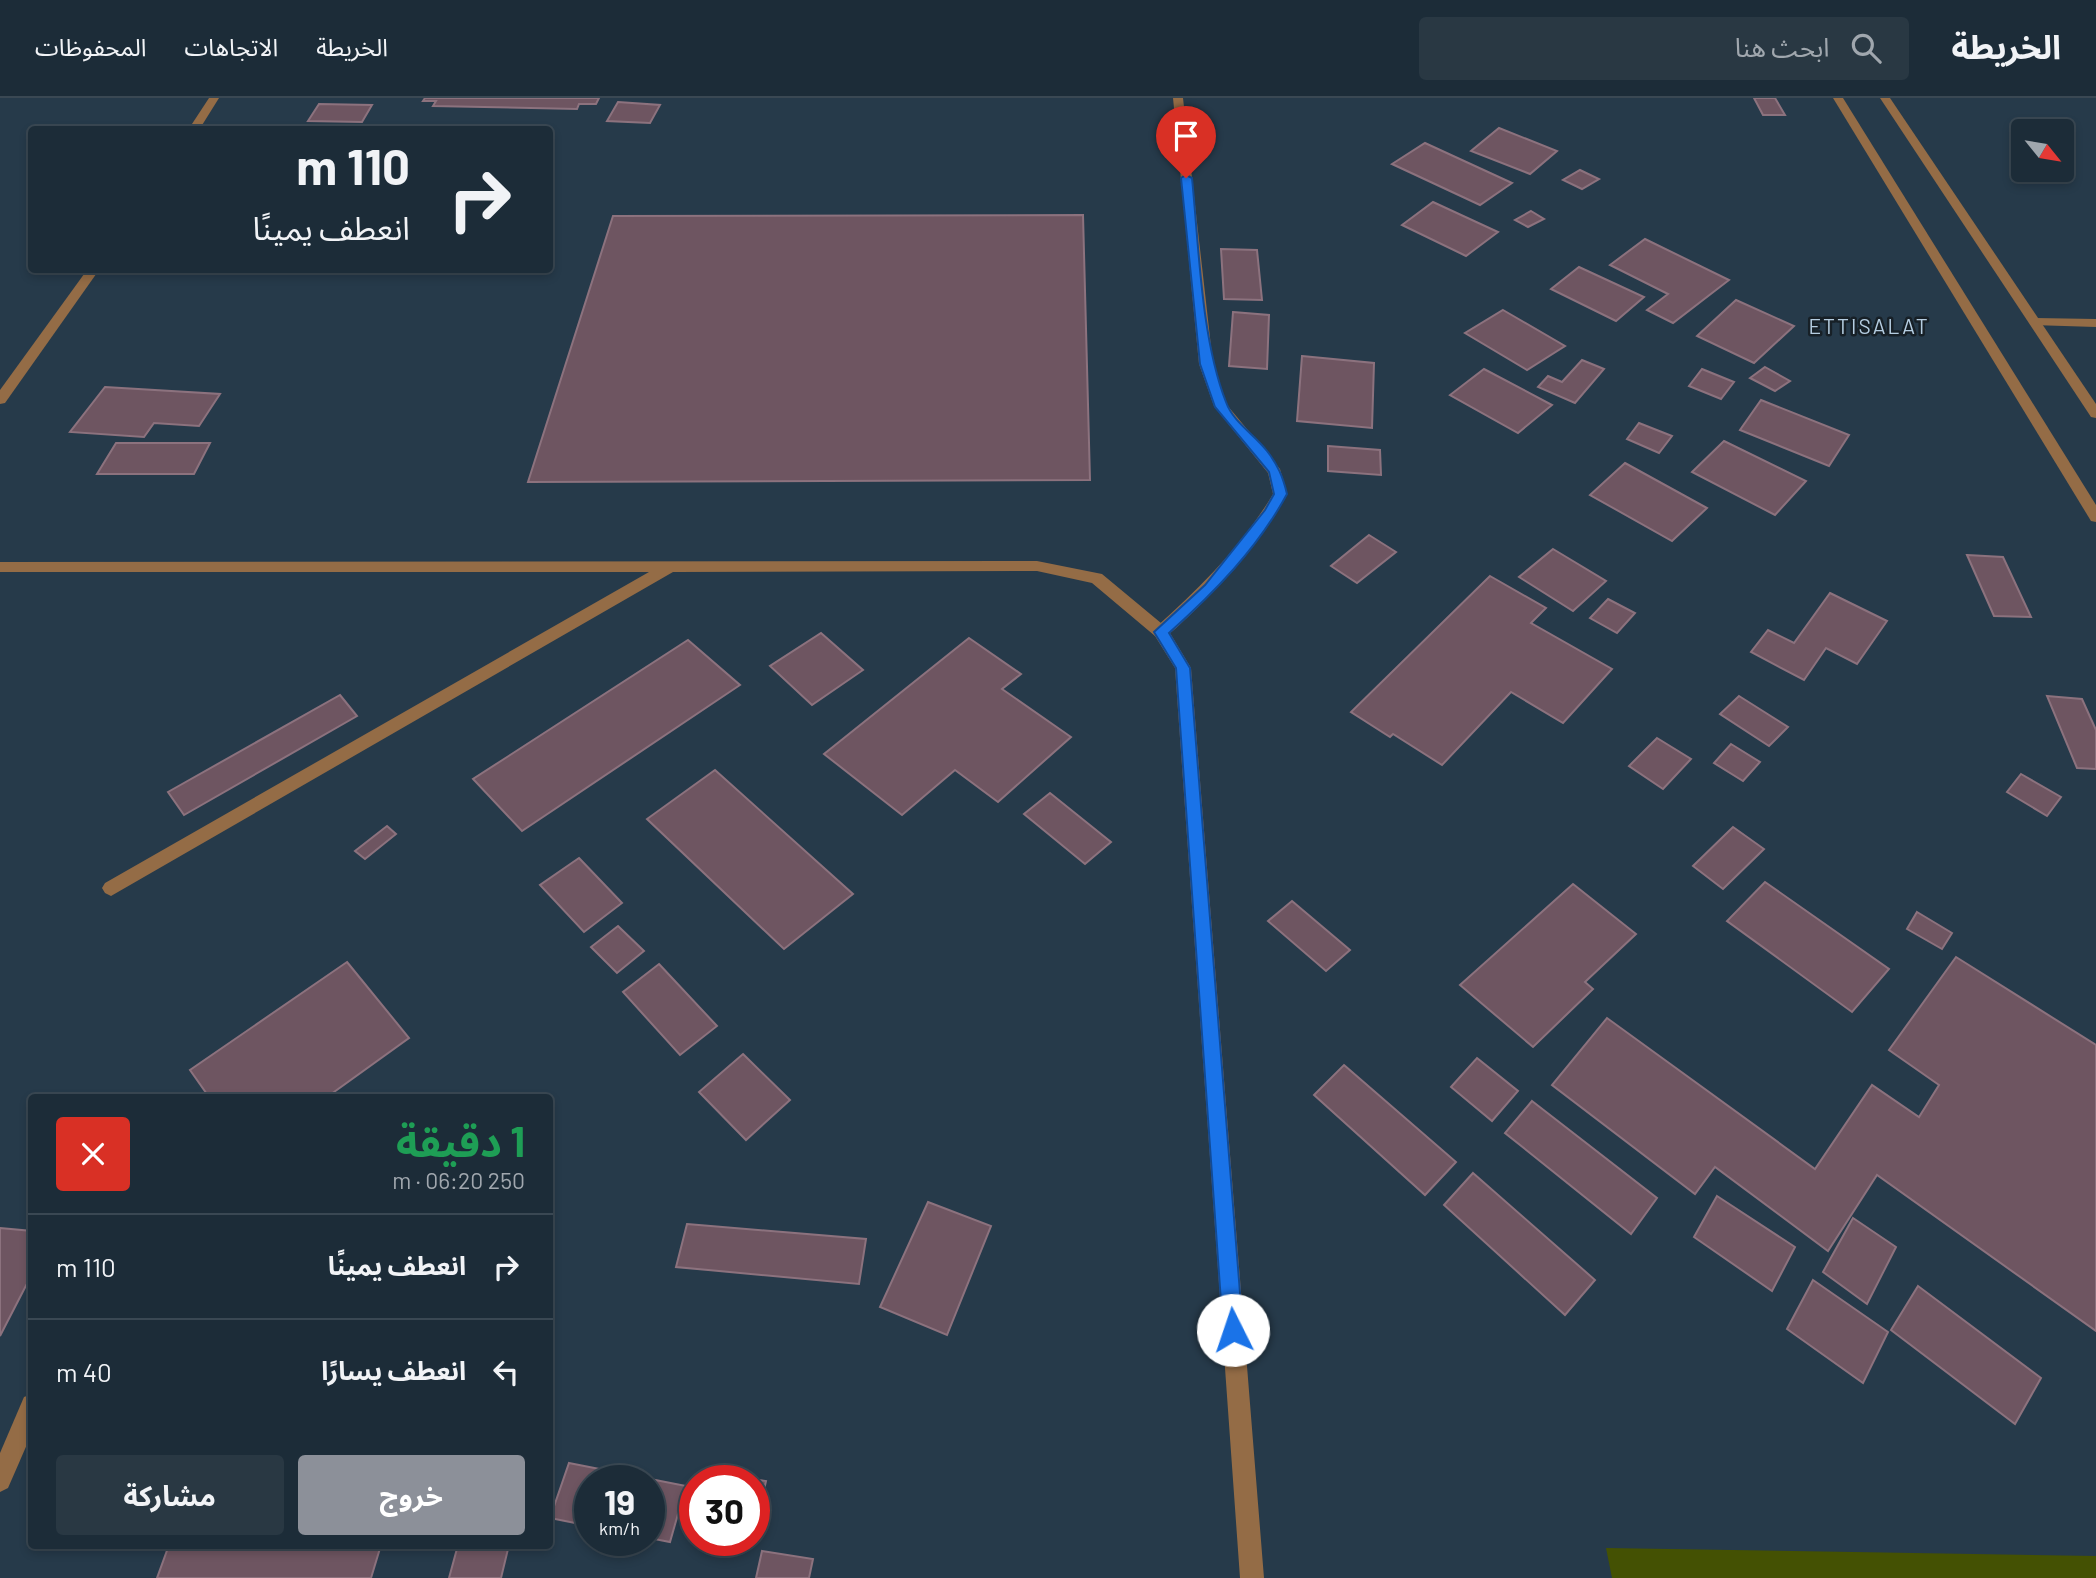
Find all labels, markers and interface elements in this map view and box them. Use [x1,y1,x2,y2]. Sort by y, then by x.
search box [1419,17,1909,80]
text: الخريطة [1951,26,2061,66]
icon: search [1847,29,1885,67]
text: ابحث هنا [1735,31,1829,62]
text: المحفوظات [35,32,146,61]
text: الاتجاهات [184,32,278,61]
text: الخريطة [316,32,388,61]
pin [1156,106,1216,178]
icon: arrive [1167,117,1205,155]
north arrow [2011,119,2074,182]
map controls [2011,119,2074,182]
text: 110 m [296,136,410,195]
icon: right [434,154,525,245]
text: انعطف يمينًا [253,208,410,246]
district label: ETTISALAT [1808,313,1930,338]
text: 1 دقيقة [396,1115,525,1165]
button: close [56,1117,130,1191]
text: 250 m · 06:20 [392,1166,525,1194]
icon: right [487,1248,525,1286]
text: انعطف يمينًا [328,1249,466,1280]
text: 110 m [56,1251,116,1282]
position arrow [1196,1293,1270,1367]
icon: left [487,1353,525,1391]
text: انعطف يسارًا [321,1354,466,1385]
text: 40 m [56,1356,112,1387]
button: مشاركة [56,1455,284,1535]
button: خروج [298,1455,525,1535]
speed limit sign: 30 [679,1465,770,1556]
text: 19 [604,1480,635,1522]
text: km/h [599,1517,640,1539]

